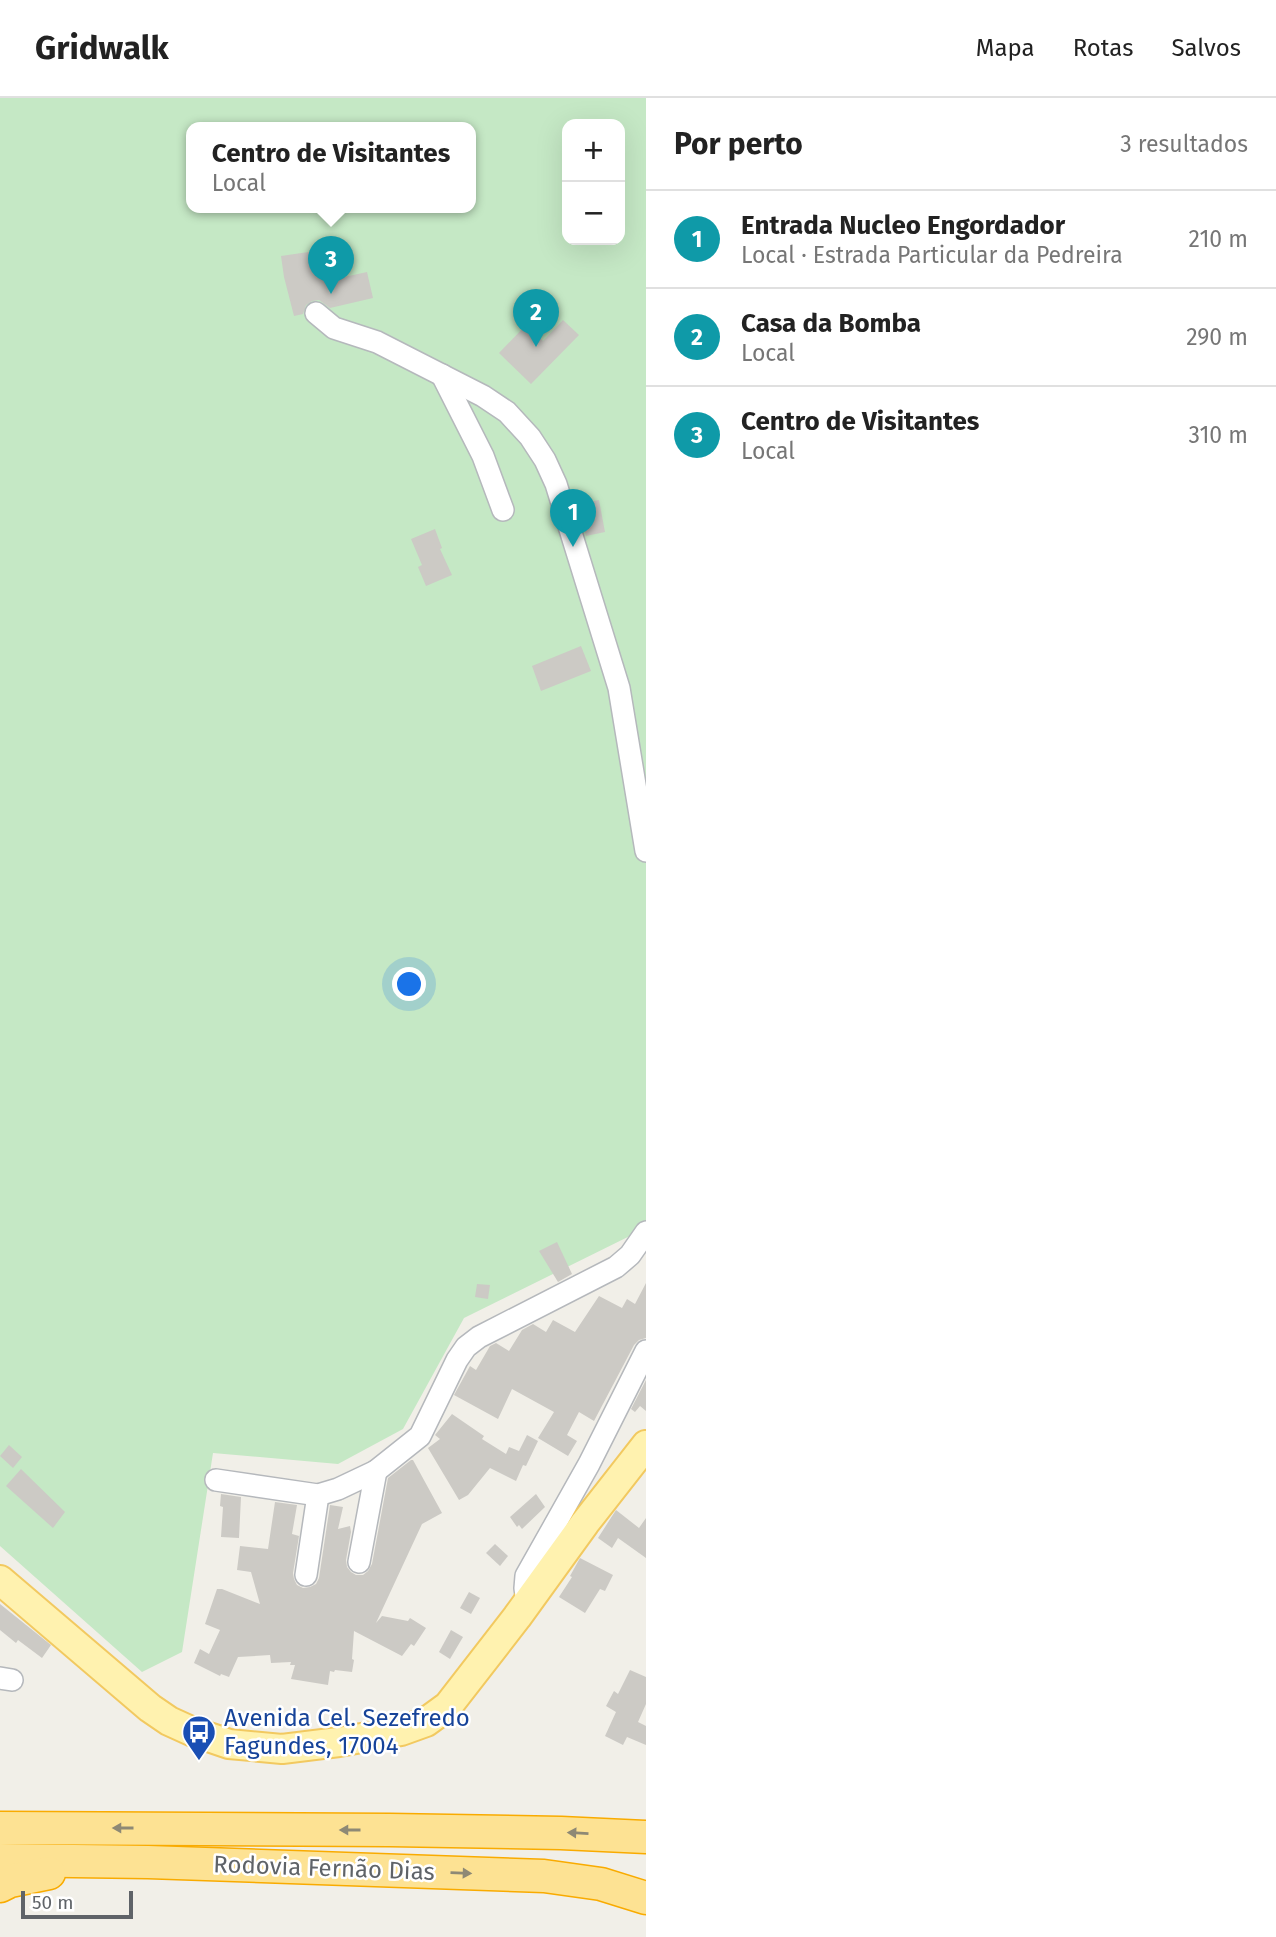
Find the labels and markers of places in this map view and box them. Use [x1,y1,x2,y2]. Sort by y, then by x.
pin: 3 [308,236,354,294]
pin: 2 [513,289,559,347]
pin: 1 [550,489,596,547]
place label: Avenida Cel. Sezefredo Fagundes, 17004 [224,1704,470,1760]
bus stop icon: Avenida Cel. Sezefredo Fagundes, 17004 [180,1713,218,1762]

